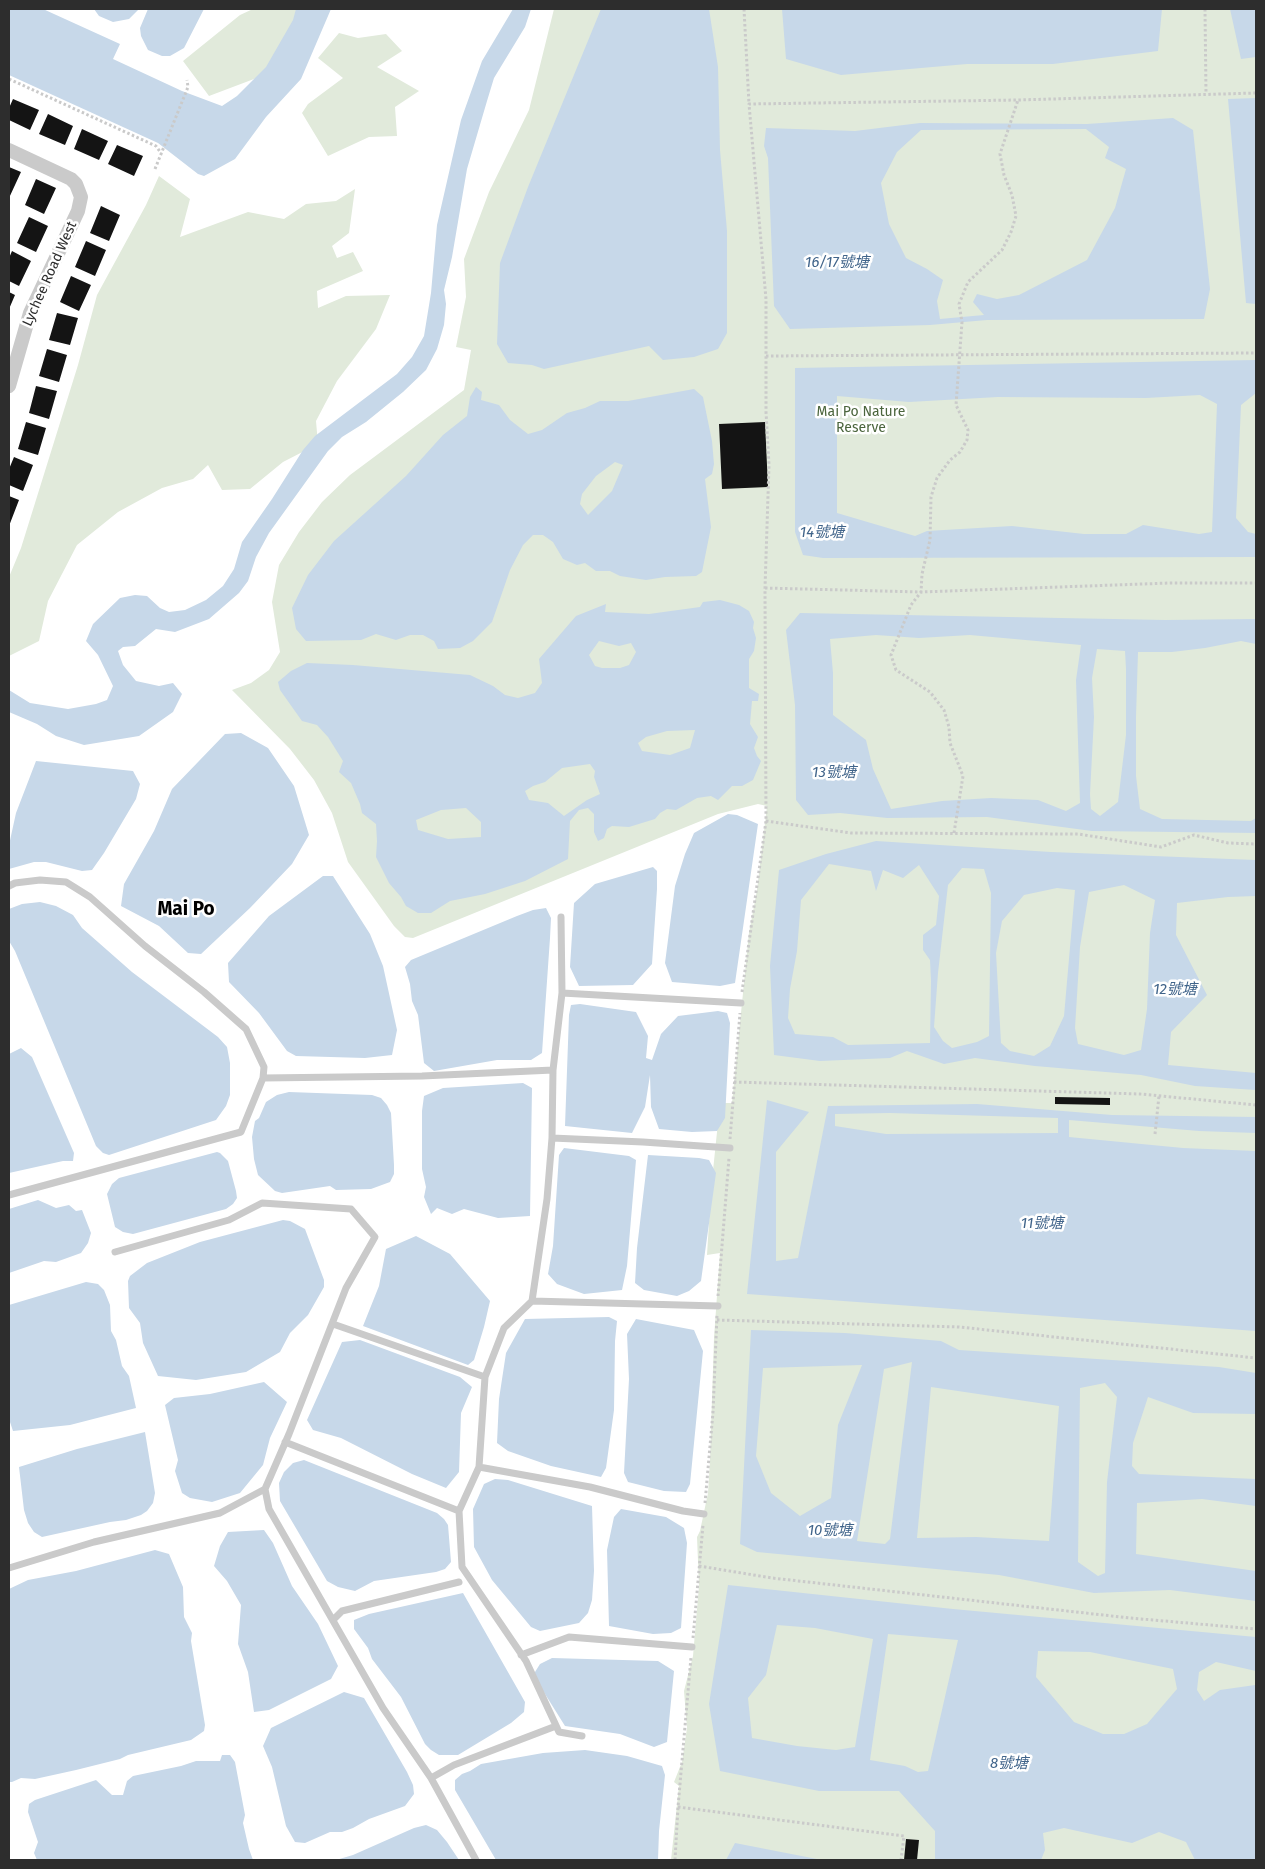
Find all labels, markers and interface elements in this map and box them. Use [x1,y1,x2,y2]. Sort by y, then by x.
street label: Lychee Road West [19,219,81,329]
water label: 16/17號塘 [805,254,869,272]
park label: Mai Po Nature Reserve [817,404,905,437]
water label: 14號塘 [800,524,844,542]
water label: 13號塘 [812,764,856,782]
district label: Mai Po [157,899,215,921]
water label: 12號塘 [1153,981,1197,999]
water label: 11號塘 [1021,1215,1063,1233]
water label: 10號塘 [808,1522,852,1540]
water label: 8號塘 [990,1755,1028,1773]

